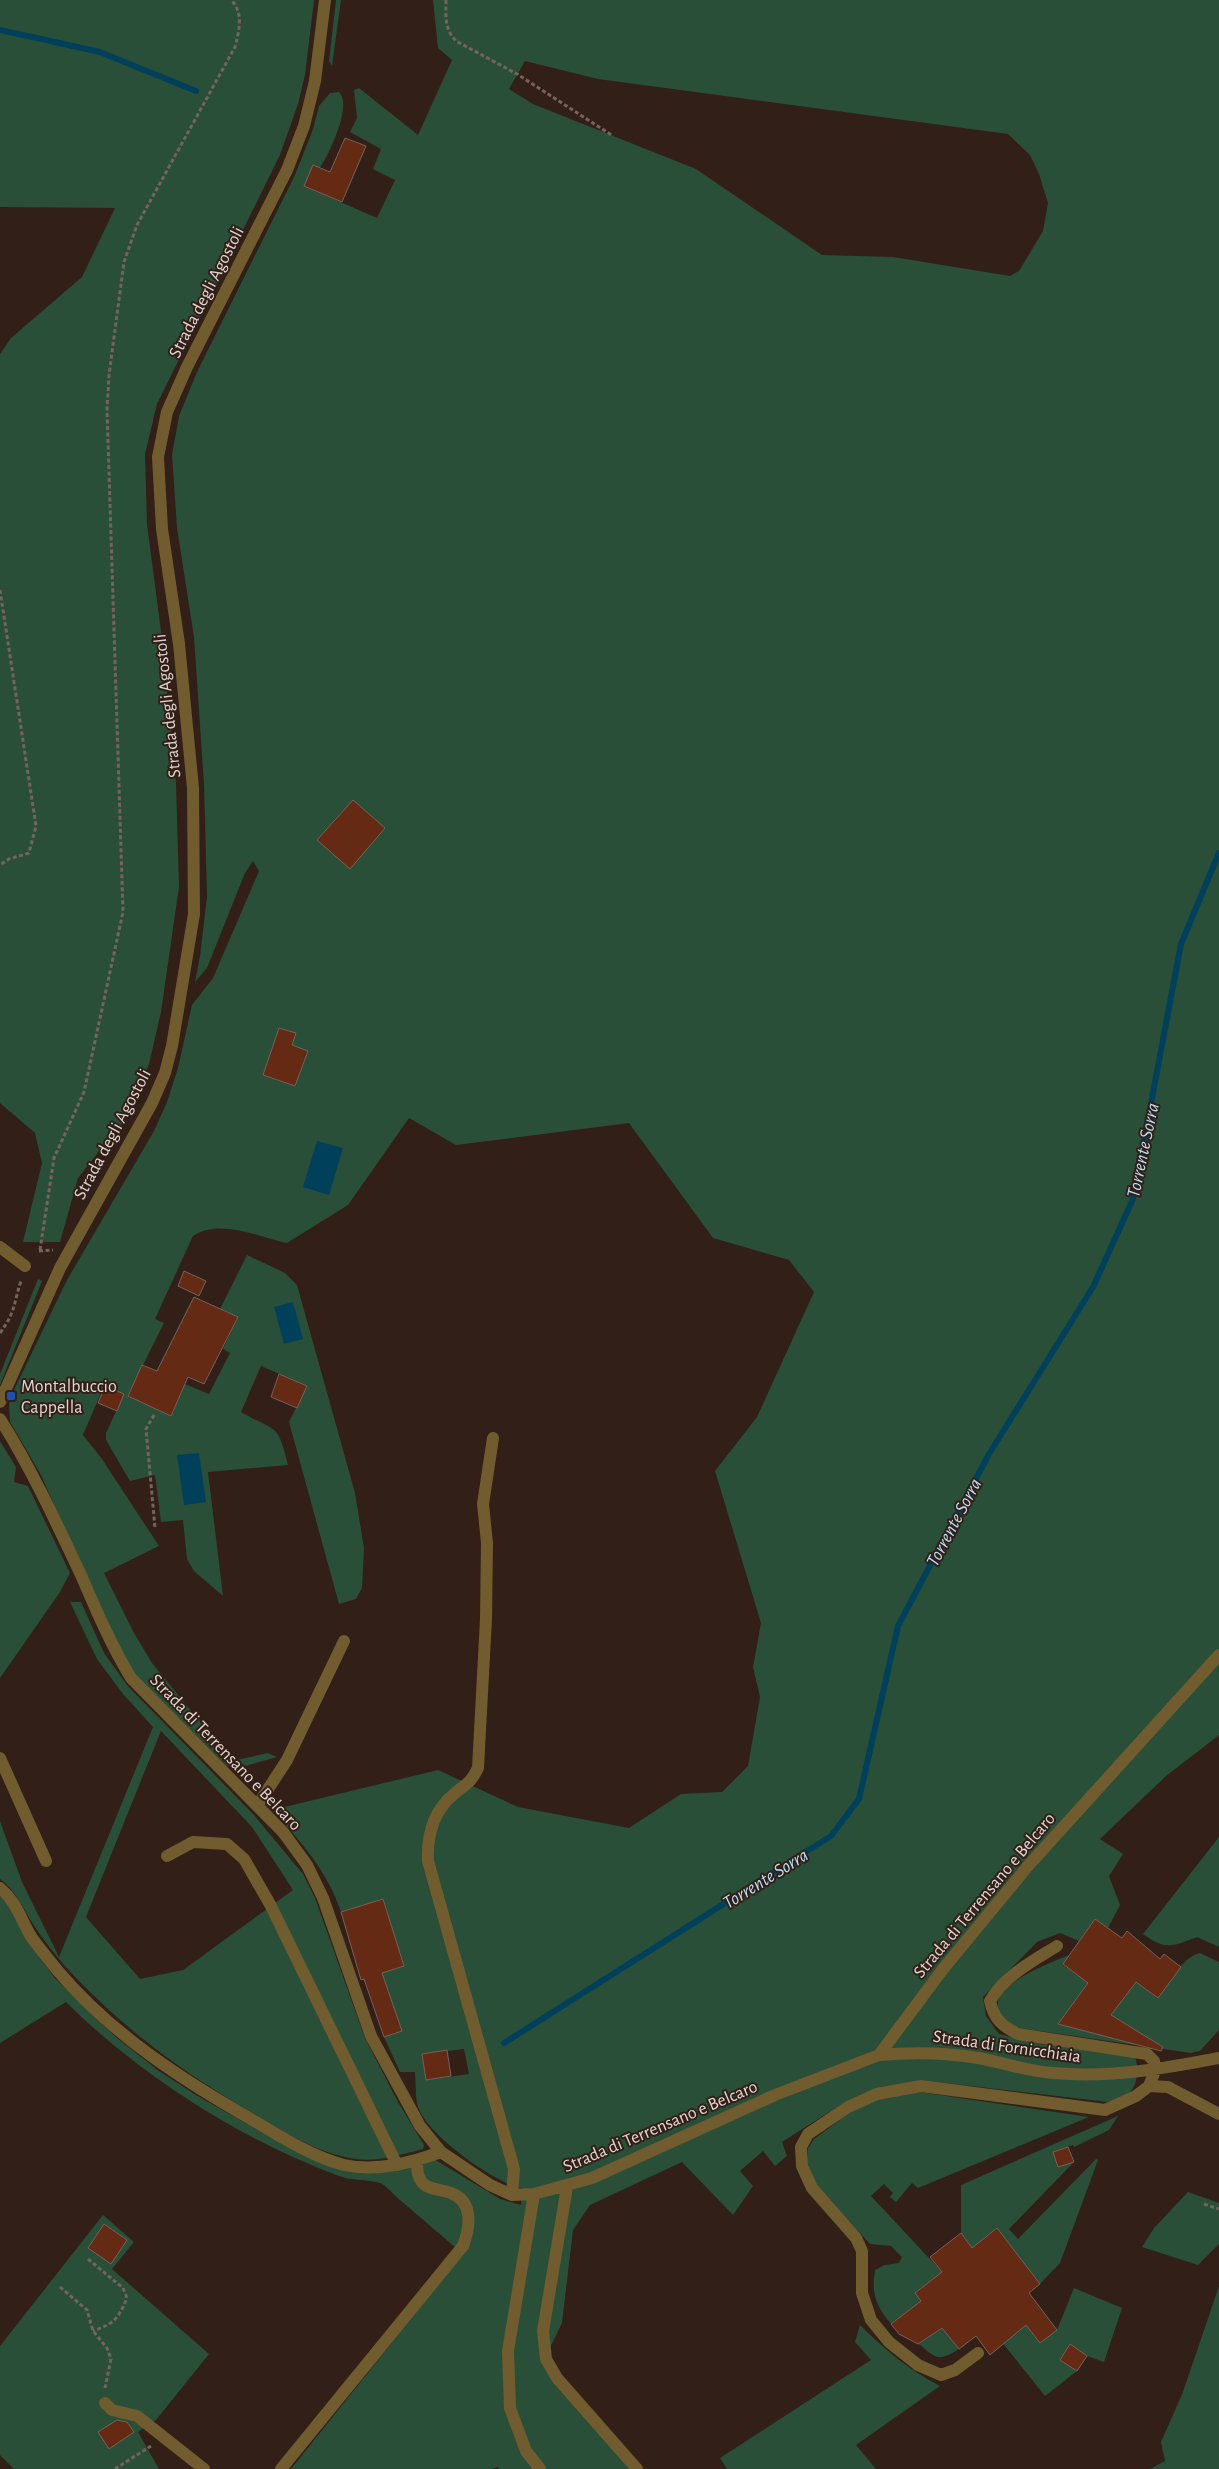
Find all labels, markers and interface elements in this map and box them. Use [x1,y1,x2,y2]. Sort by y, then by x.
street label: Strada degli Agostoli [166,224,248,361]
street label: Strada degli Agostoli [151,633,185,779]
street label: Strada degli Agostoli [71,1066,155,1203]
water label: Torrente Sorra [1124,1101,1163,1199]
place label: Montalbuccio Cappella [21,1378,117,1417]
marker: Montalbuccio Cappella [5,1390,17,1402]
water label: Torrente Sorra [923,1476,985,1570]
street label: Strada di Terrensano e Belcaro [146,1671,305,1834]
street label: Strada di Terrensano e Belcaro [911,1810,1059,1982]
water label: Torrente Sorra [720,1846,812,1913]
street label: Strada di Fornicchiaia [932,2028,1082,2066]
street label: Strada di Terrensano e Belcaro [560,2078,760,2176]

